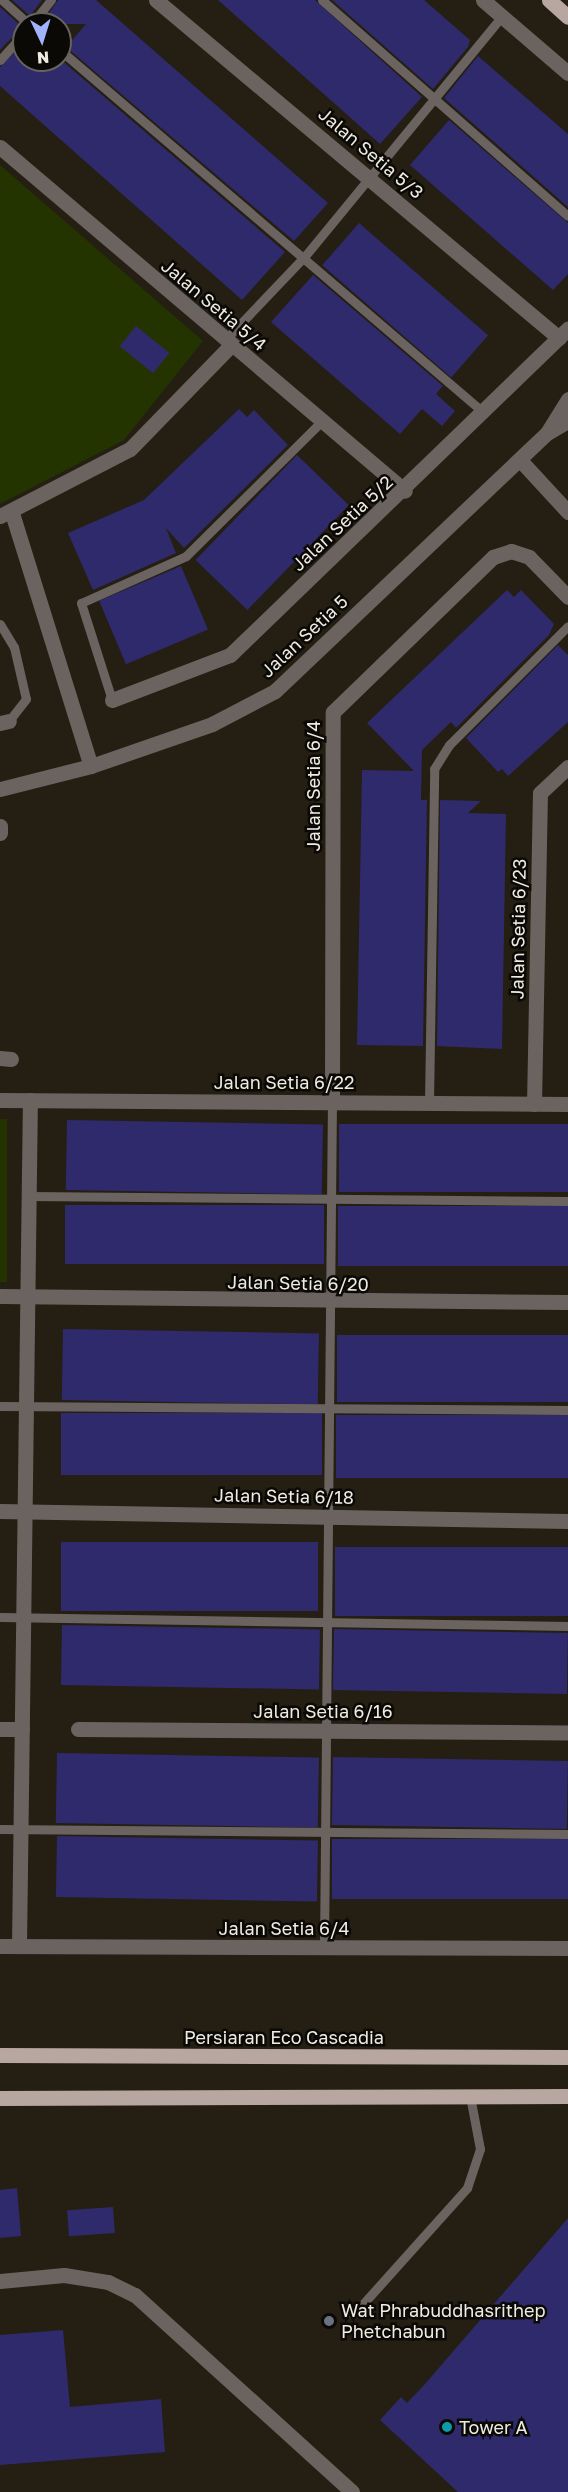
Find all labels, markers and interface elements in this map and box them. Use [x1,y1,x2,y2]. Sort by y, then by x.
north arrow [12,12,72,72]
text: N [36,48,50,68]
street label: Jalan Setia 5/3 [314,103,428,203]
street label: Jalan Setia 5/4 [157,255,271,355]
street label: Jalan Setia 5/2 [287,471,397,575]
street label: Jalan Setia 5 [256,590,352,682]
street label: Jalan Setia 6/4 [302,721,324,851]
street label: Jalan Setia 6/23 [506,858,530,1000]
street label: Jalan Setia 6/22 [214,1071,354,1093]
street label: Jalan Setia 6/20 [227,1271,369,1295]
street label: Jalan Setia 6/18 [214,1484,354,1508]
street label: Jalan Setia 6/16 [253,1700,393,1722]
street label: Jalan Setia 6/4 [219,1917,349,1939]
street label: Persiaran Eco Cascadia [184,2026,384,2048]
place label: Wat Phrabuddhasrithep Phetchabun [341,2300,546,2342]
marker: Wat Phrabuddhasrithep Phetchabun [322,2314,336,2328]
place label: Tower A [459,2416,528,2438]
marker: Tower A [440,2420,454,2434]

